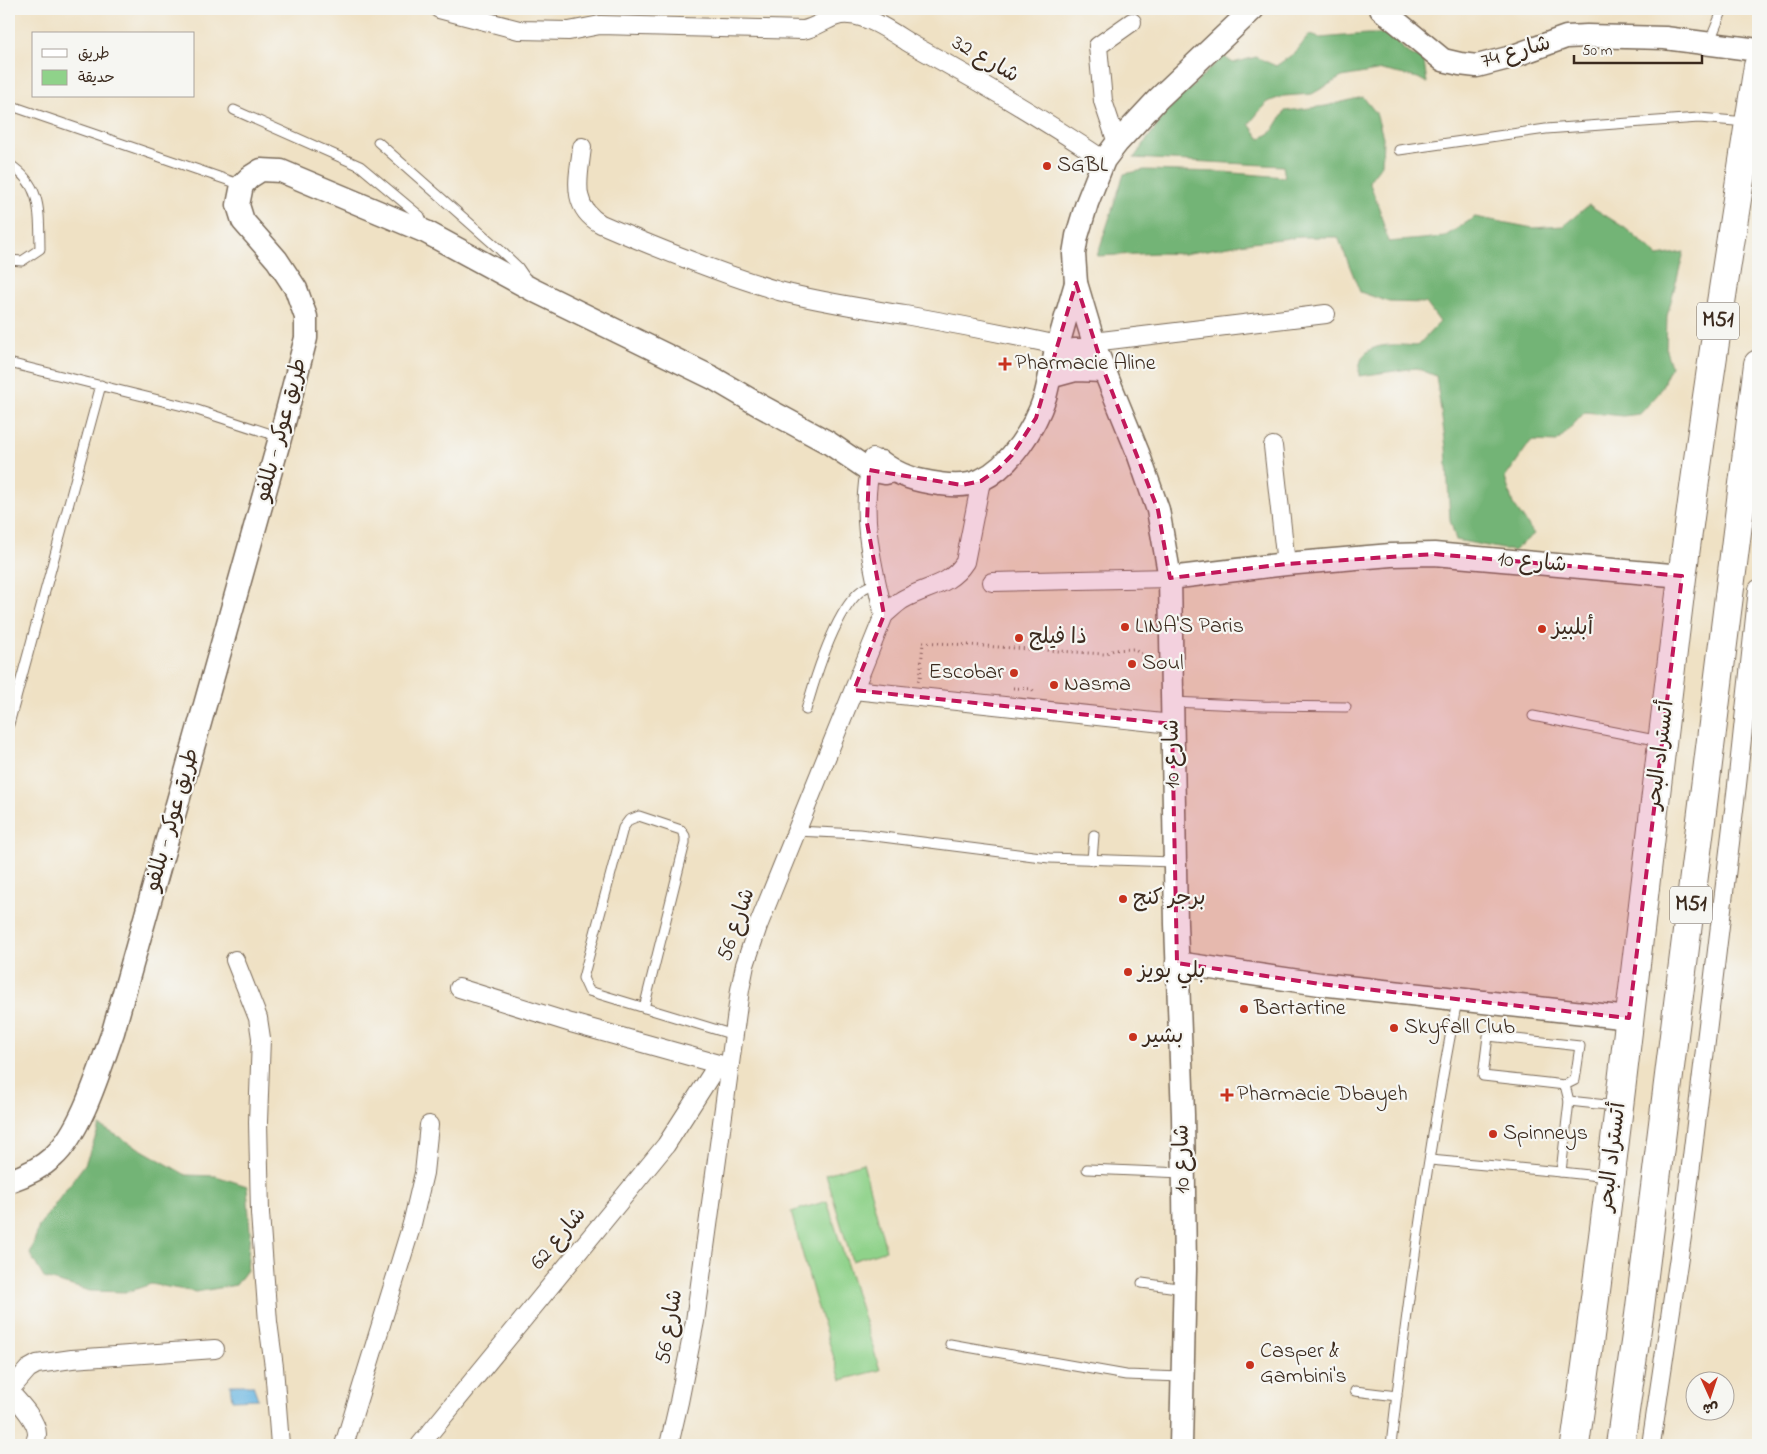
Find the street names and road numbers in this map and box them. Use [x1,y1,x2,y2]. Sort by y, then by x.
street label: شارع 32 [945,28,1025,92]
street label: شارع 74 [1477,28,1555,78]
road number: M51 [1697,302,1739,340]
street label: طريق عوكر - بللفو [247,355,317,506]
street label: شارع 10 [1496,544,1568,582]
street label: أتستراد البحر [1638,698,1684,813]
street label: شارع 10 [1156,719,1190,789]
street label: طريق عوكر - بللفو [137,745,209,896]
street label: شارع 56 [710,884,764,966]
road number: M51 [1670,886,1712,924]
street label: أتستراد البحر [1590,1100,1636,1215]
street label: شارع 10 [1166,1124,1200,1194]
street label: شارع 62 [523,1200,595,1278]
street label: شارع 56 [648,1287,692,1367]

